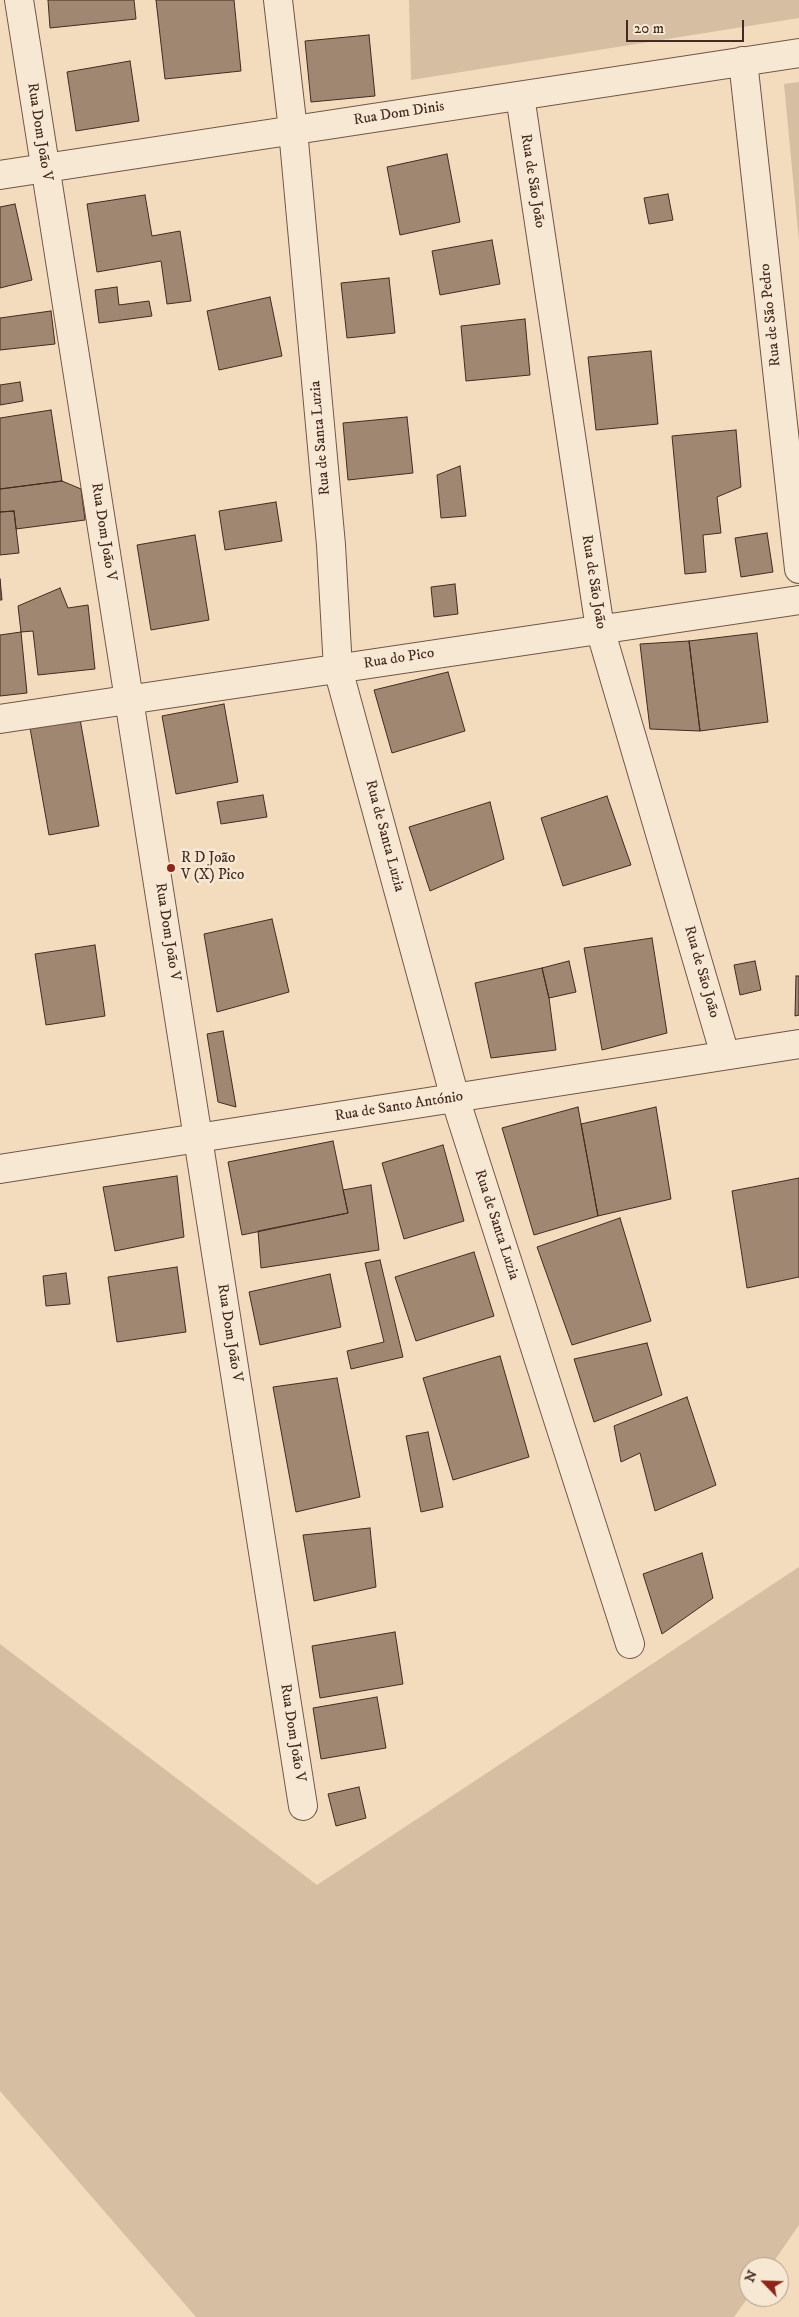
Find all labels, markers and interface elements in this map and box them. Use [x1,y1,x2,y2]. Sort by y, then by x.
scale bar [629,10,746,42]
text: 20 m [634,19,664,38]
street label: Rua Dom João V [22,82,56,182]
street label: Rua Dom Dinis [352,98,446,130]
street label: Rua de São João [516,133,548,229]
street label: Rua de São Pedro [757,263,785,367]
street label: Rua de Santa Luzia [307,380,335,496]
street label: Rua Dom João V [86,482,120,582]
street label: Rua de São João [577,534,609,630]
street label: Rua do Pico [362,645,436,673]
street label: Rua de Santa Luzia [360,778,408,894]
place label: R D João V (X) Pico [181,850,244,885]
marker: R D João V (X) Pico [165,862,177,874]
street label: Rua Dom João V [150,882,184,982]
street label: Rua de São João [679,924,723,1020]
street label: Rua de Santo António [334,1088,464,1126]
street label: Rua de Santa Luzia [470,1168,522,1282]
street label: Rua Dom João V [212,1283,246,1383]
street label: Rua Dom João V [275,1683,309,1783]
north arrow [739,2257,789,2307]
text: N [741,2267,762,2285]

